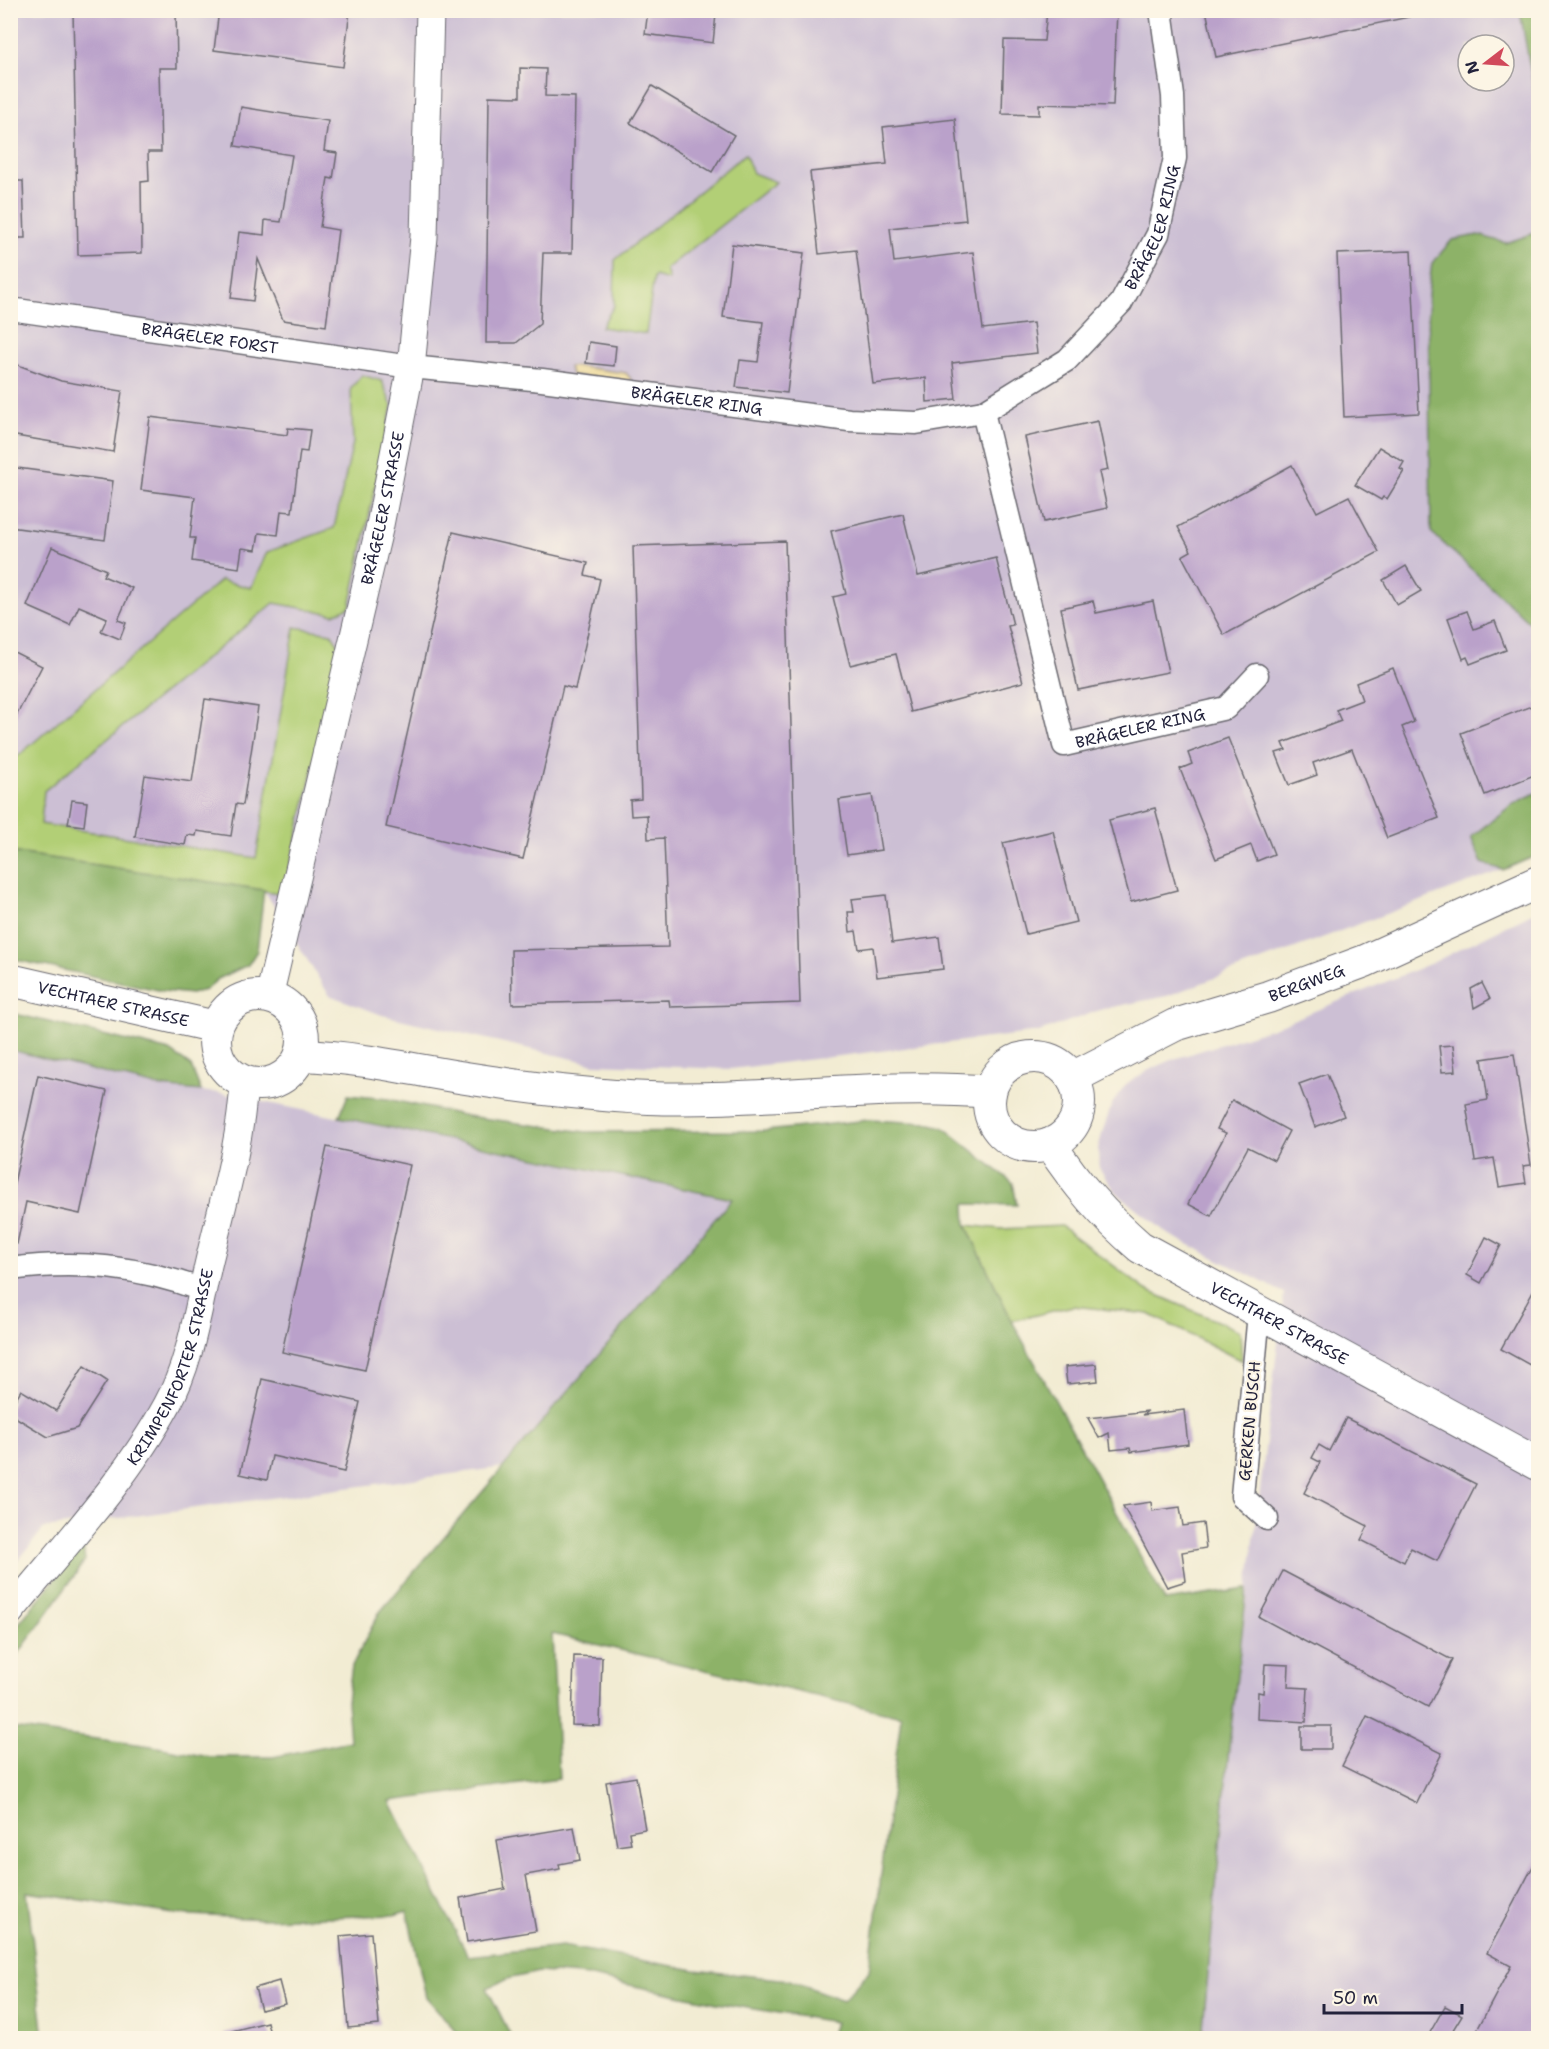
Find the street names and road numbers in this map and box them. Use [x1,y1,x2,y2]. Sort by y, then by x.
street label: BRÄGELER RING [1120,163,1184,294]
street label: BRÄGELER FORST [140,318,280,359]
street label: BRÄGELER RING [630,382,764,420]
street label: BRÄGELER STRASSE [356,430,409,587]
street label: BRÄGELER RING [1073,703,1207,753]
street label: BERGWEG [1266,960,1348,1007]
street label: VECHTAER STRASSE [35,977,191,1032]
street label: KRIMPENFORTER STRASSE [122,1267,218,1470]
street label: VECHTAER STRASSE [1206,1277,1352,1370]
street label: GERKEN BUSCH [1234,1360,1265,1482]

